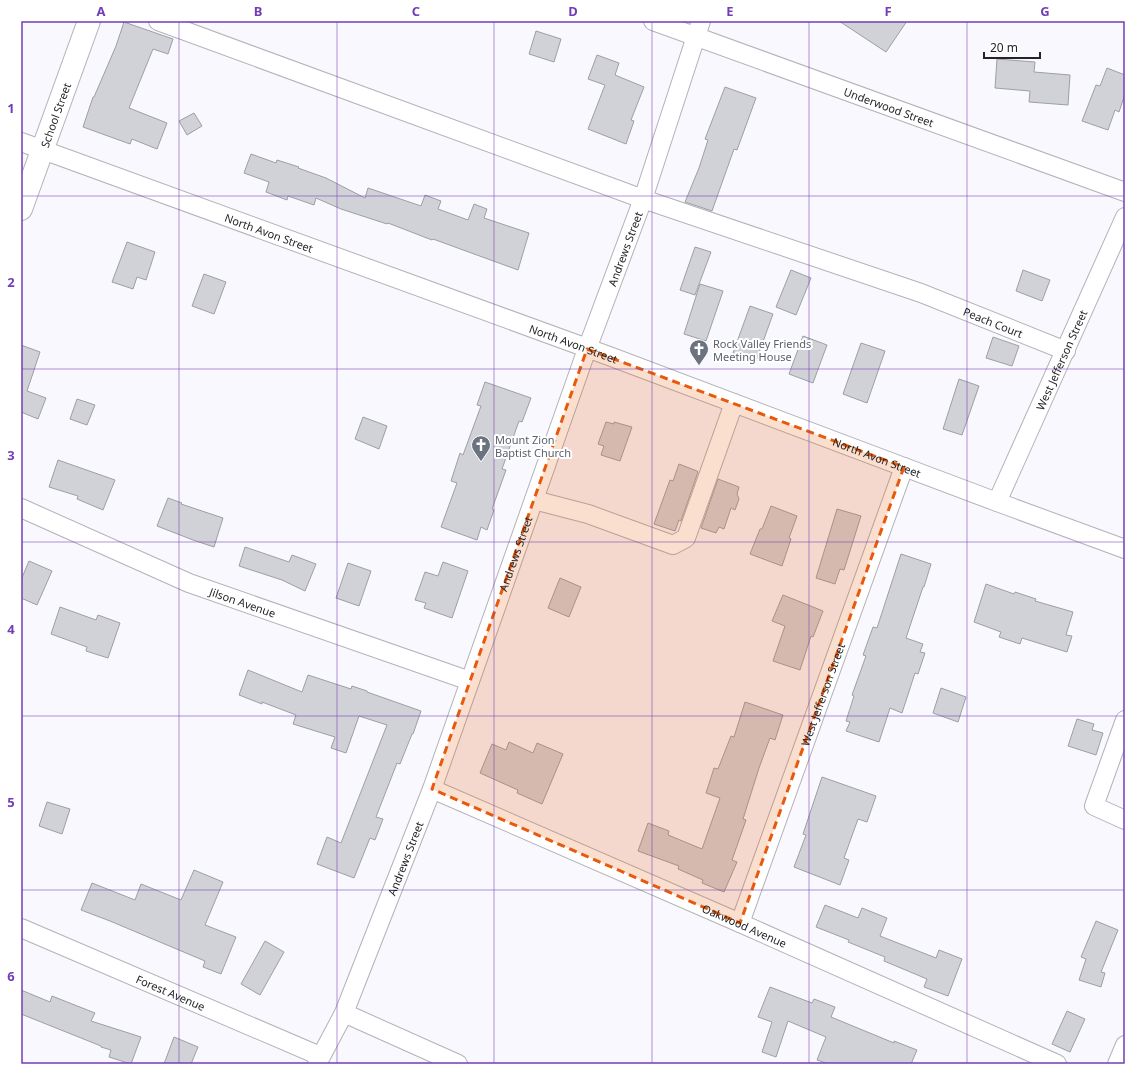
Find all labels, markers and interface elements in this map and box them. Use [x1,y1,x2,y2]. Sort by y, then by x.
text: A [97,2,106,20]
text: B [254,2,262,20]
text: C [412,2,420,20]
text: D [568,2,578,20]
text: E [726,2,734,20]
text: F [884,2,892,20]
text: G [1040,2,1050,20]
scale bar [984,34,1040,60]
text: 20 m [990,39,1018,56]
street label: School Street [36,80,74,149]
street label: Underwood Street [842,83,936,130]
text: 1 [7,99,15,117]
street label: North Avon Street [223,209,315,255]
street label: Andrews Street [604,209,645,288]
text: 2 [7,273,15,291]
street label: Peach Court [961,303,1025,341]
street label: West Jefferson Street [1032,307,1090,412]
street label: North Avon Street [527,320,620,366]
place label: Rock Valley Friends Meeting House [713,336,811,364]
church icon: Rock Valley Friends Meeting House [688,338,710,366]
place label: Mount Zion Baptist Church [495,432,571,460]
street label: North Avon Street [831,433,923,480]
church icon: Mount Zion Baptist Church [470,434,492,462]
text: 3 [7,446,15,464]
street label: Andrews Street [495,514,535,593]
street label: Jilson Avenue [207,583,278,620]
text: 4 [7,620,15,638]
street label: West Jefferson Street [797,641,848,748]
text: 5 [7,793,15,811]
street label: Andrews Street [383,819,426,898]
street label: Oakwood Avenue [700,900,789,950]
text: 6 [7,967,15,985]
street label: Forest Avenue [134,971,208,1014]

